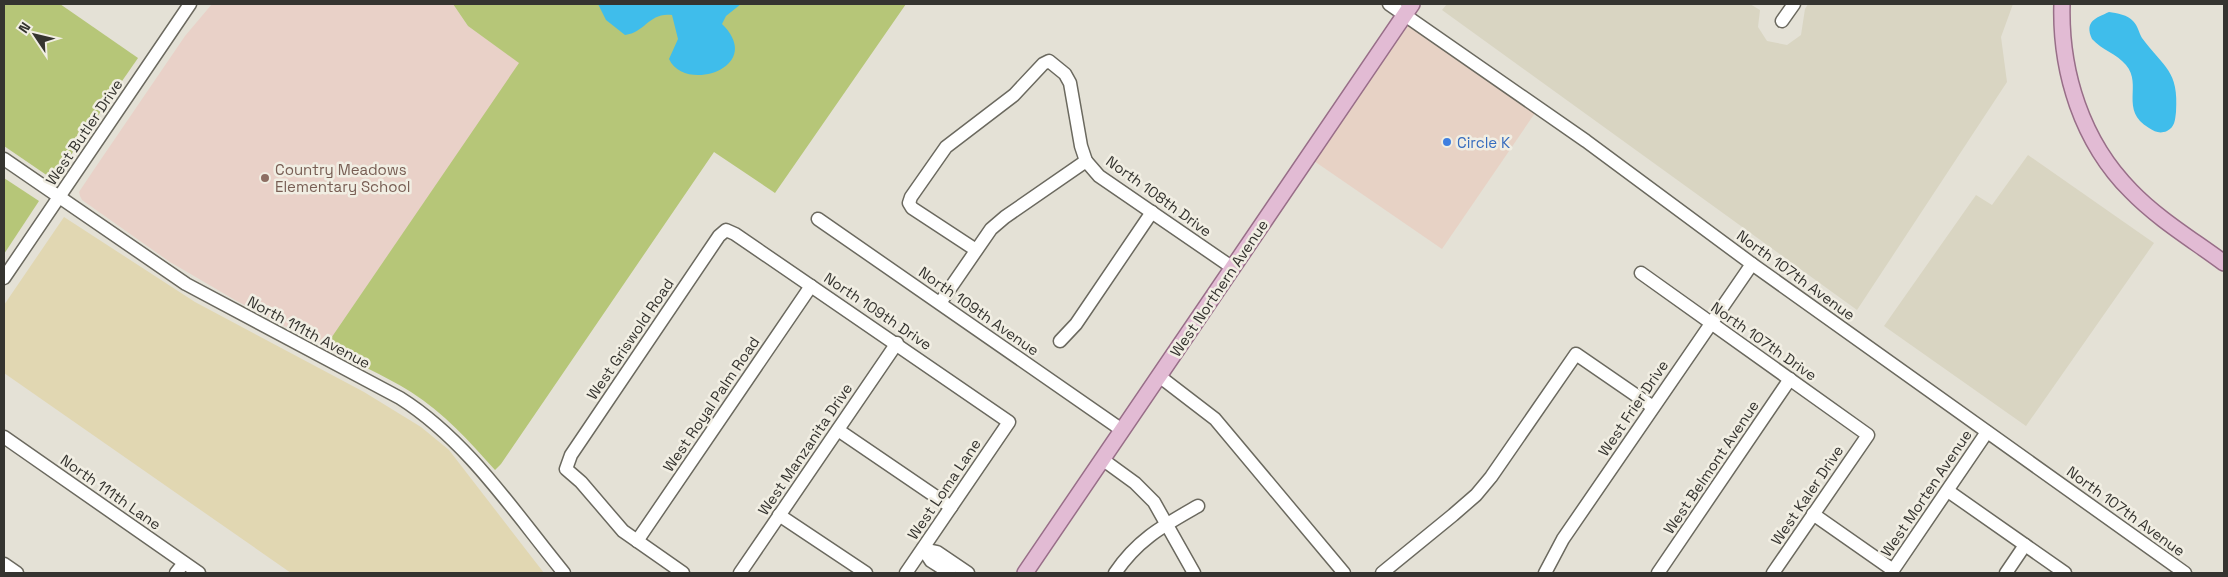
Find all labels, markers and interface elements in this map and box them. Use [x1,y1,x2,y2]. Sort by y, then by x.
north arrow [10,10,60,60]
text: N [14,19,34,37]
street label: West Butler Drive [41,75,127,189]
place label: Circle K [1457,133,1510,152]
marker: Circle K [1441,136,1453,148]
street label: North 108th Drive [1102,151,1216,241]
place label: Country Meadows Elementary School [275,160,411,196]
marker: Country Meadows Elementary School [259,172,271,184]
street label: West Northern Avenue [1166,216,1272,360]
street label: North 107th Avenue [1733,226,1859,324]
street label: North 109th Avenue [915,262,1043,360]
street label: North 109th Drive [821,268,936,354]
street label: West Griswold Road [582,275,678,403]
street label: North 111th Avenue [244,292,374,372]
street label: North 107th Drive [1707,297,1821,385]
street label: West Royal Palm Road [659,333,763,475]
street label: West Frier Drive [1594,356,1672,460]
street label: West Manzanita Drive [754,379,856,519]
street label: West Belmont Avenue [1659,396,1763,538]
street label: West Morten Avenue [1876,426,1976,560]
street label: West Loma Lane [903,435,985,543]
street label: West Kaler Drive [1767,441,1847,548]
street label: North 111th Lane [57,450,165,534]
street label: North 107th Avenue [2063,462,2189,560]

